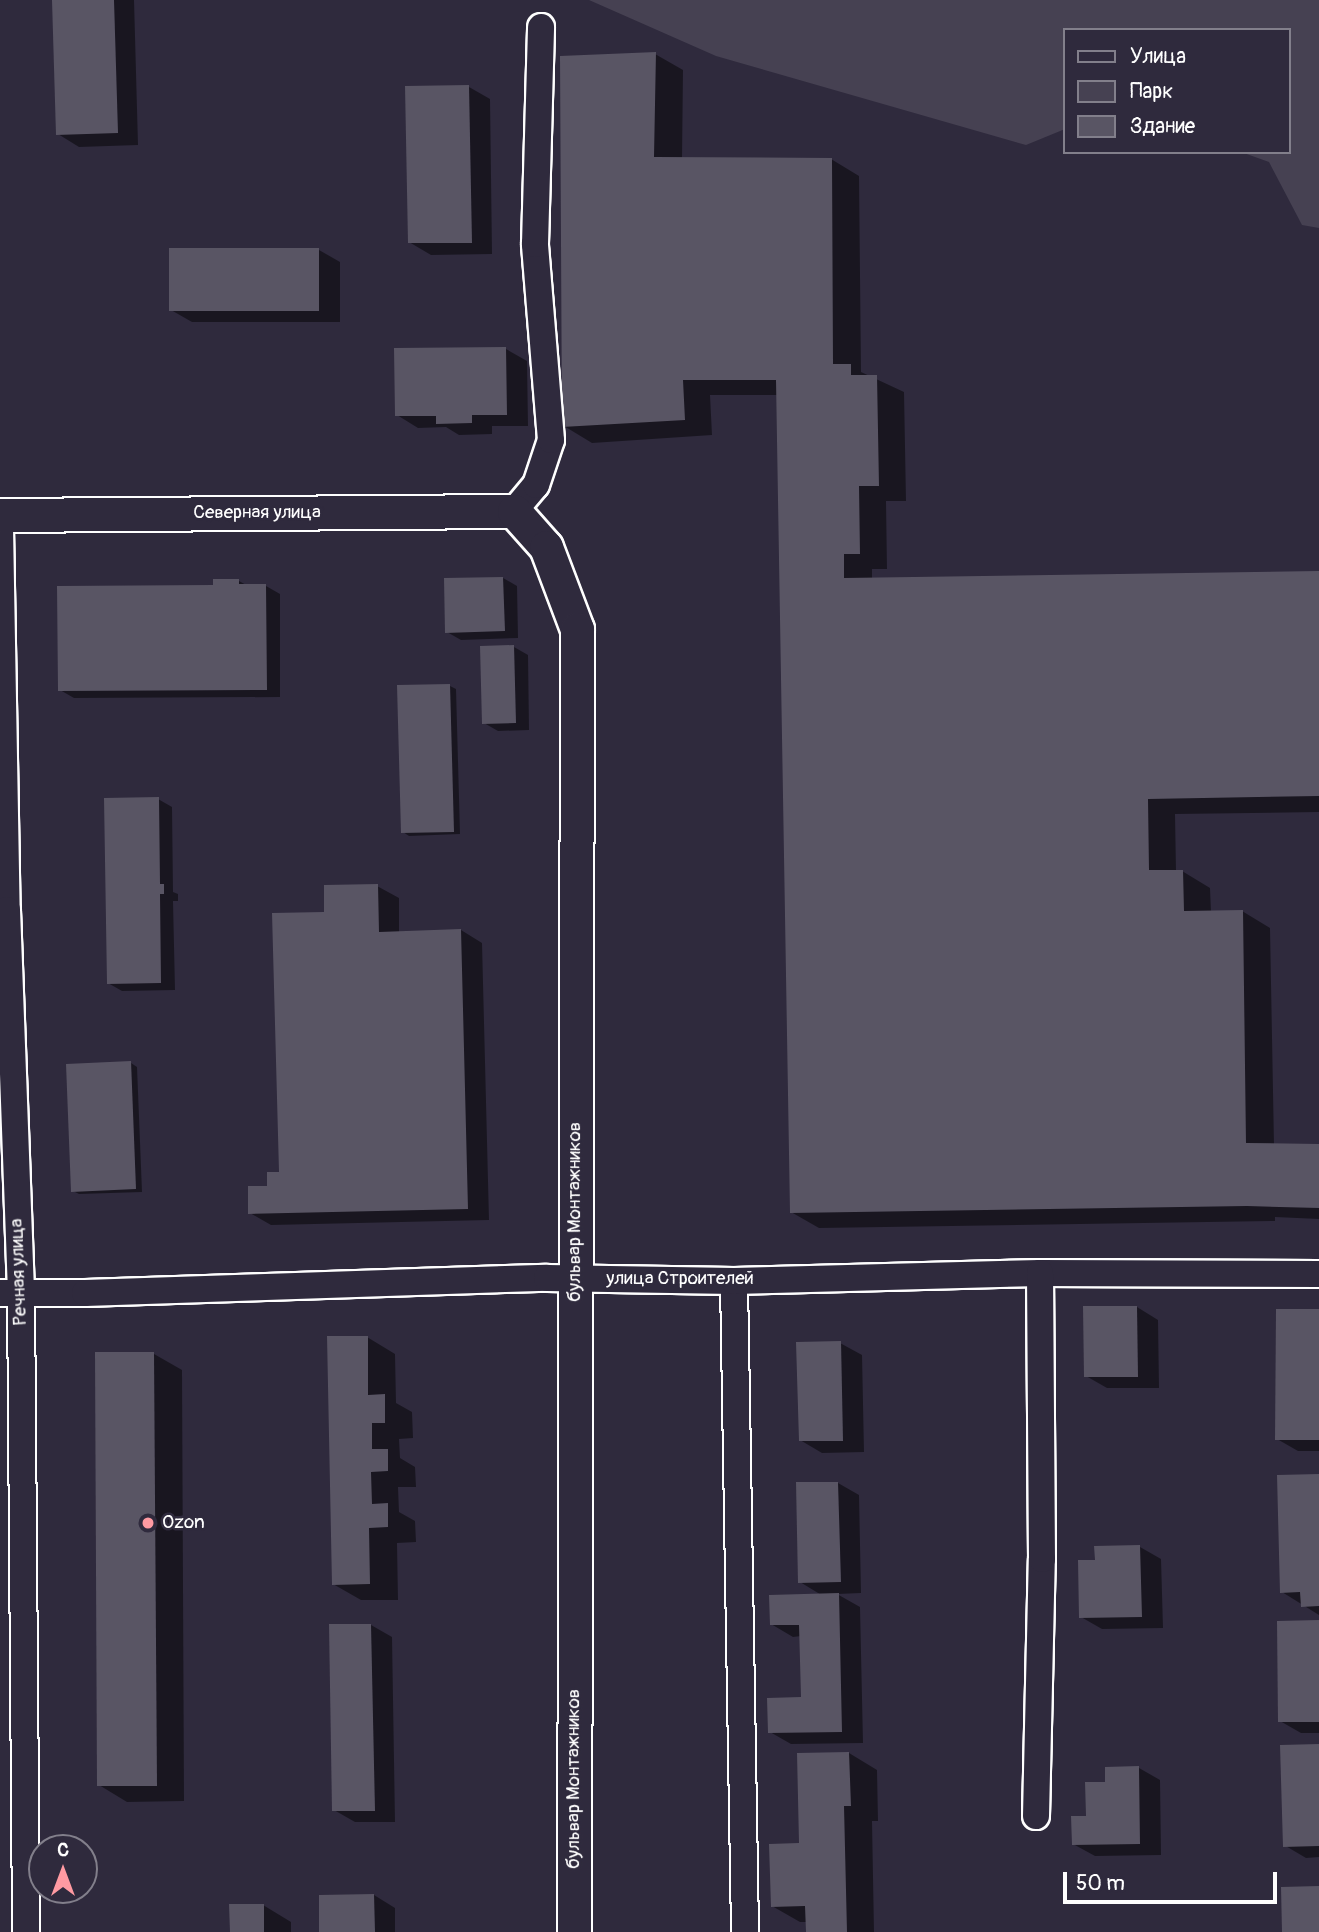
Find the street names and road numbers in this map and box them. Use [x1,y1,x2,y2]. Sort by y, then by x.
street label: Северная улица [193,502,321,524]
street label: бульвар Монтажников [564,1122,586,1302]
street label: Речная улица [6,1218,32,1326]
street label: улица Строителей [606,1268,754,1290]
street label: бульвар Монтажников [563,1689,585,1869]

